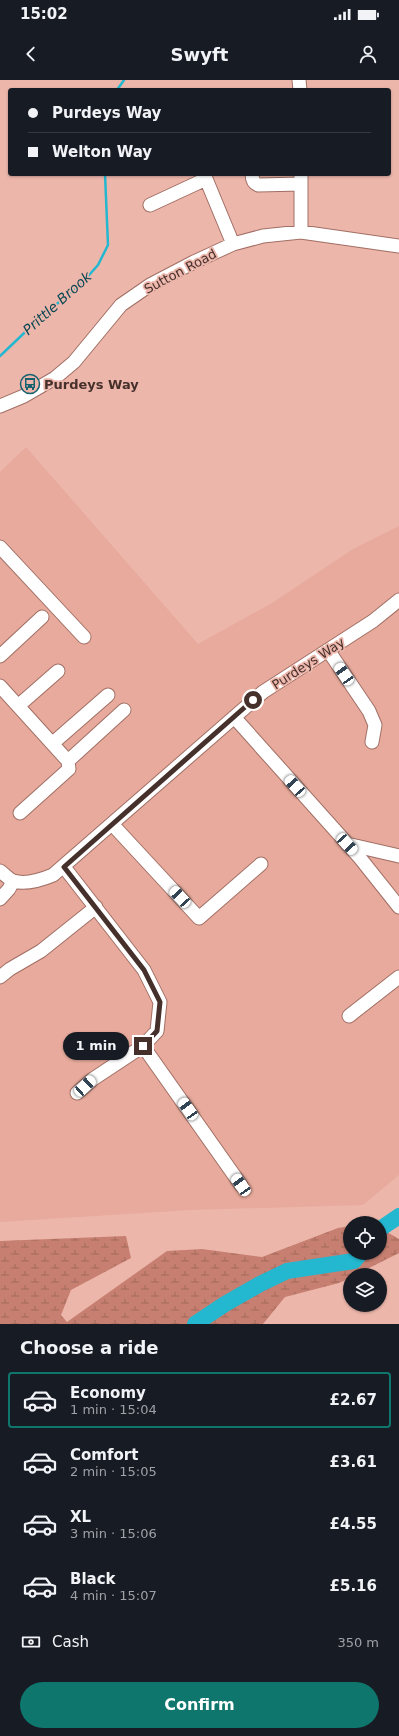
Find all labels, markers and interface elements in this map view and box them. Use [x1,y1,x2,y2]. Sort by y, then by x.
text: 15:02 [20,5,68,23]
icon: back [20,43,42,65]
icon: person [357,43,379,65]
text: Swyft [171,44,228,65]
text: Purdeys Way [52,104,161,122]
text: Welton Way [52,143,152,161]
street label: Sutton Road [142,246,219,297]
water label: Prittle Brook [19,267,95,338]
bus stop icon: Purdeys Way [19,373,41,395]
place label: Purdeys Way [44,377,139,392]
street label: Purdeys Way [269,634,348,692]
car [332,661,356,687]
route start [244,691,262,709]
car [283,773,307,799]
car [334,831,360,857]
car [167,884,193,910]
callout: 1 min [63,1032,129,1060]
route end [134,1037,152,1055]
text: 1 min [76,1038,116,1053]
car [72,1073,98,1099]
car [176,1096,200,1122]
car [229,1172,253,1198]
map controls [343,1216,387,1312]
button: locate [343,1216,387,1260]
button: layers [343,1268,387,1312]
text: Choose a ride [20,1337,159,1358]
icon: car [22,1382,58,1418]
text: Economy [70,1384,146,1402]
text: £2.67 [330,1391,377,1409]
text: 1 min · 15:04 [70,1402,157,1417]
icon: car [22,1444,58,1480]
text: Comfort [70,1446,138,1464]
text: £3.61 [330,1453,377,1471]
text: 2 min · 15:05 [70,1464,157,1479]
icon: car [22,1506,58,1542]
text: XL [70,1508,91,1526]
text: £4.55 [330,1515,377,1533]
text: 3 min · 15:06 [70,1526,157,1541]
icon: car [22,1568,58,1604]
text: Black [70,1570,116,1588]
text: £5.16 [330,1577,377,1595]
text: 4 min · 15:07 [70,1588,157,1603]
icon: cash [20,1631,42,1653]
text: Cash [52,1633,89,1651]
text: 350 m [337,1635,379,1650]
button: Confirm [20,1682,379,1728]

